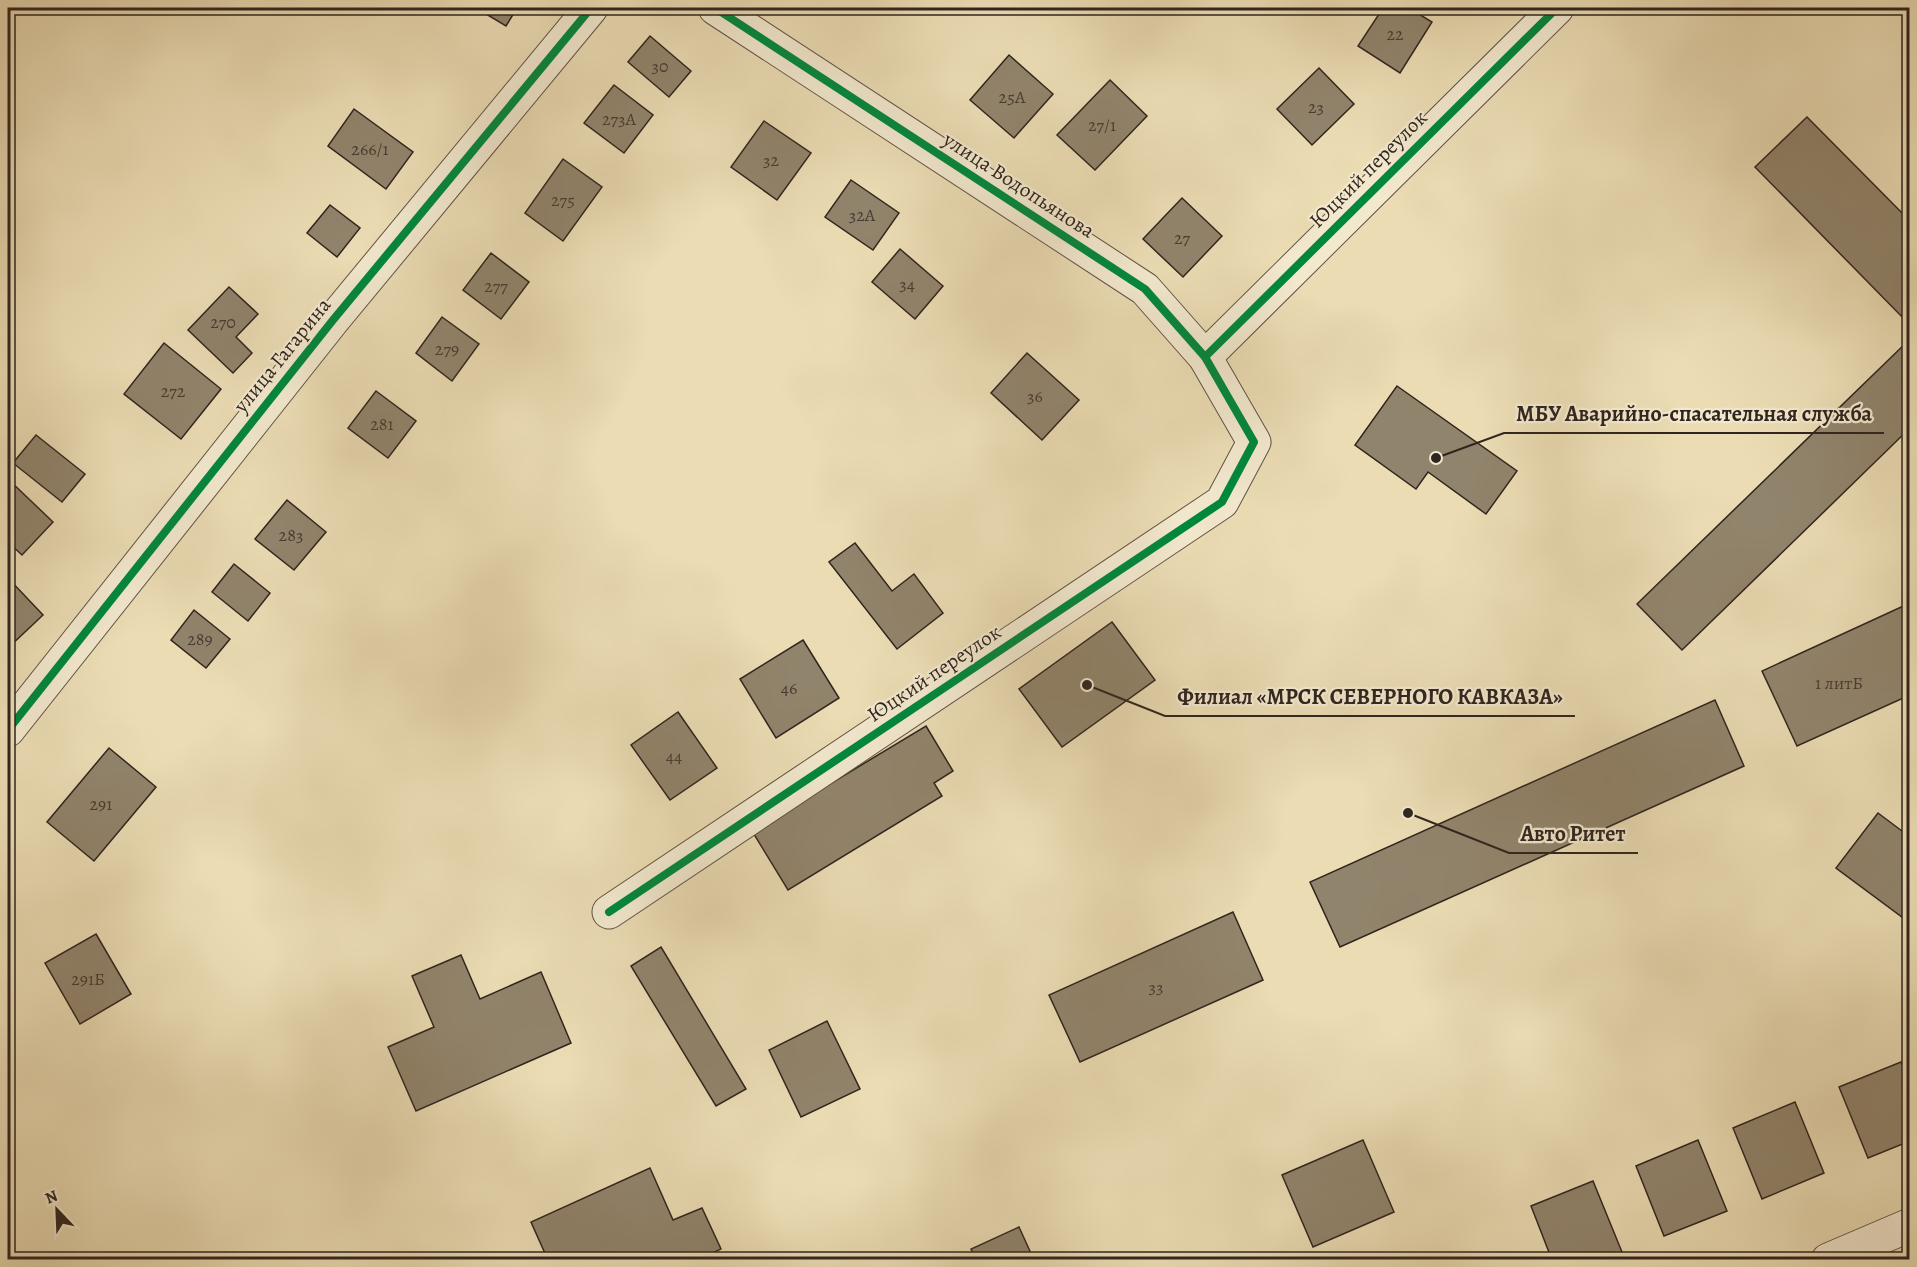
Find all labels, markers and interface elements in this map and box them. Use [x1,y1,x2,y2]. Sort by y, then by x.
house number: 22 [1386,22,1404,46]
house number: 30 [651,54,669,78]
house number: 25А [999,85,1026,109]
house number: 23 [1308,95,1324,119]
street label: Юцкий переулок [1303,104,1433,234]
house number: 273А [602,107,637,131]
house number: 27/1 [1088,113,1116,137]
street label: улица Водопьянова [937,125,1100,245]
house number: 266/1 [351,137,389,161]
house number: 32 [763,148,779,172]
house number: 275 [551,188,575,212]
house number: 32А [849,203,876,227]
house number: 27 [1174,226,1190,250]
house number: 34 [899,272,915,296]
house number: 277 [484,274,508,298]
street label: улица Гагарина [226,291,337,419]
house number: 270 [210,310,236,334]
house number: 279 [435,337,459,361]
house number: 272 [161,379,186,403]
house number: 36 [1027,384,1043,408]
callout: МБУ Аварийно-спасательная служба [1504,393,1884,433]
text: МБУ Аварийно-спасательная служба [1516,399,1873,429]
house number: 281 [370,412,394,436]
house number: 283 [279,523,303,547]
street label: Юцкий переулок [862,618,1007,728]
house number: 289 [187,627,213,651]
house number: 1 литБ [1815,671,1863,695]
house number: 46 [781,676,797,700]
callout: Филиал «МРСК СЕВЕРНОГО КАВКАЗА» [1165,676,1575,716]
text: Филиал «МРСК СЕВЕРНОГО КАВКАЗА» [1177,682,1563,712]
house number: 44 [666,744,682,768]
house number: 291 [90,792,112,816]
callout: Авто Ритет [1509,813,1638,853]
text: Авто Ритет [1519,819,1626,849]
house number: 291Б [71,967,105,991]
house number: 33 [1149,975,1163,999]
north arrow [27,1180,87,1240]
text: N [42,1185,62,1210]

